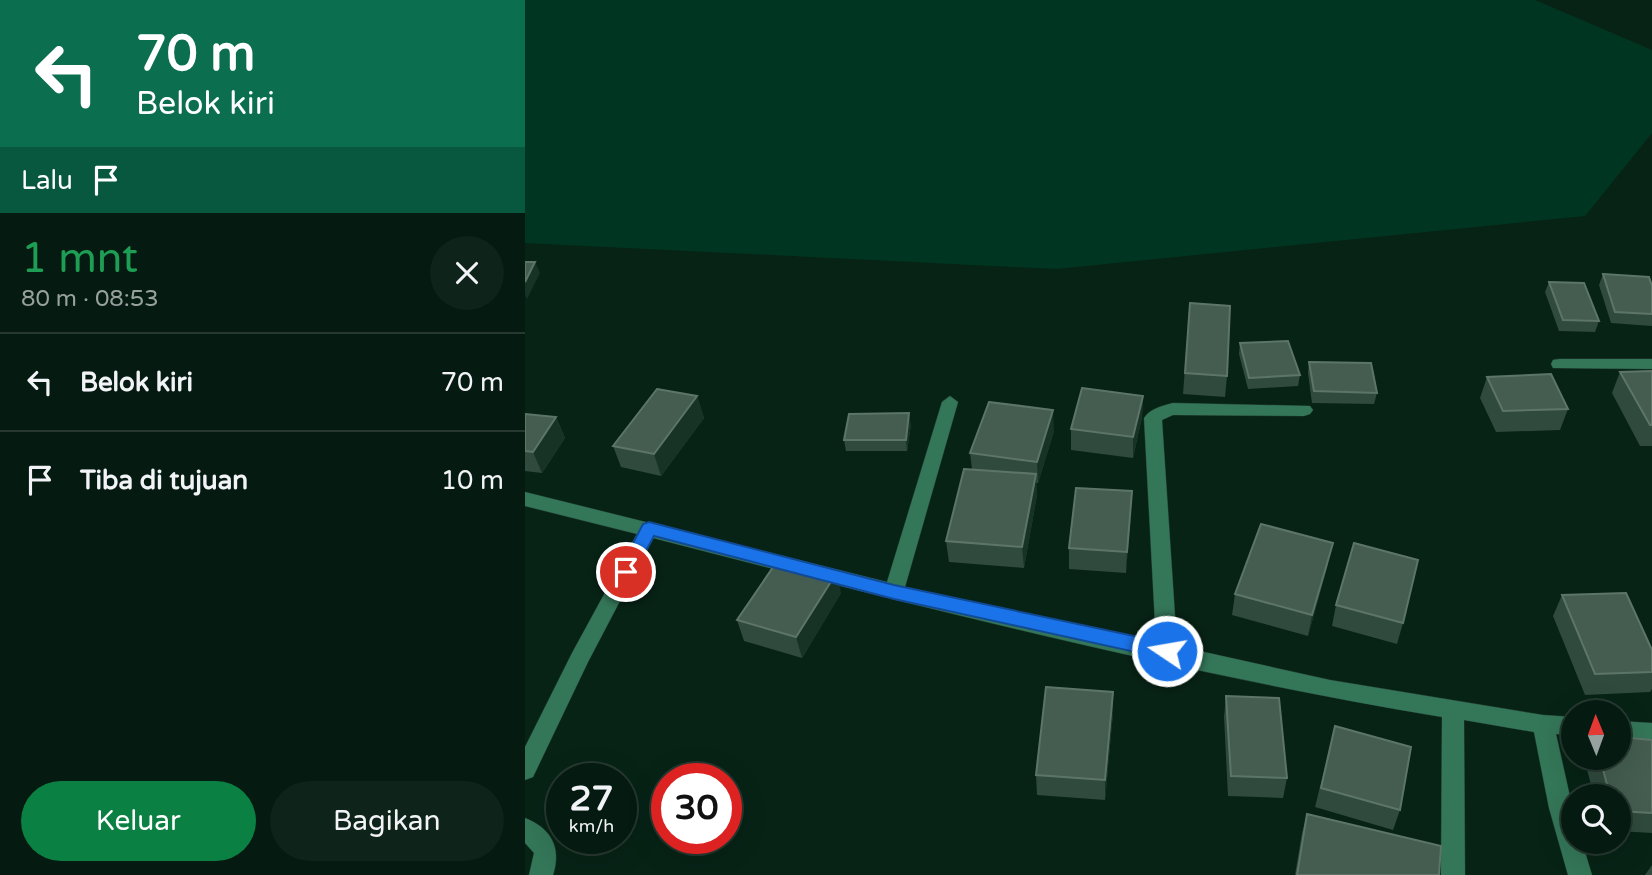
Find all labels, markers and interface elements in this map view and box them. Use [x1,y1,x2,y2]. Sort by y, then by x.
text: 70 m [136,25,255,84]
icon: left [21,28,112,119]
text: Belok kiri [136,85,275,123]
icon: arrive [87,161,125,199]
text: Lalu [21,165,73,196]
text: 1 mnt [21,233,138,284]
button: close [430,236,504,310]
text: 80 m · 08:53 [21,285,159,313]
icon: left [21,363,59,401]
text: Belok kiri [80,367,193,398]
text: 70 m [441,367,504,398]
icon: arrive [21,461,59,499]
text: Tiba di tujuan [80,465,248,496]
text: 10 m [441,465,504,496]
pin [596,542,656,602]
icon: arrive [607,553,645,591]
position arrow [1130,614,1204,688]
north arrow [1561,700,1631,770]
map controls [1561,700,1631,854]
speed limit sign: 30 [651,763,742,854]
text: 27 [570,778,613,820]
button: Keluar [21,781,256,861]
button: Bagikan [270,781,504,861]
button: search [1561,784,1631,854]
text: km/h [569,815,614,837]

